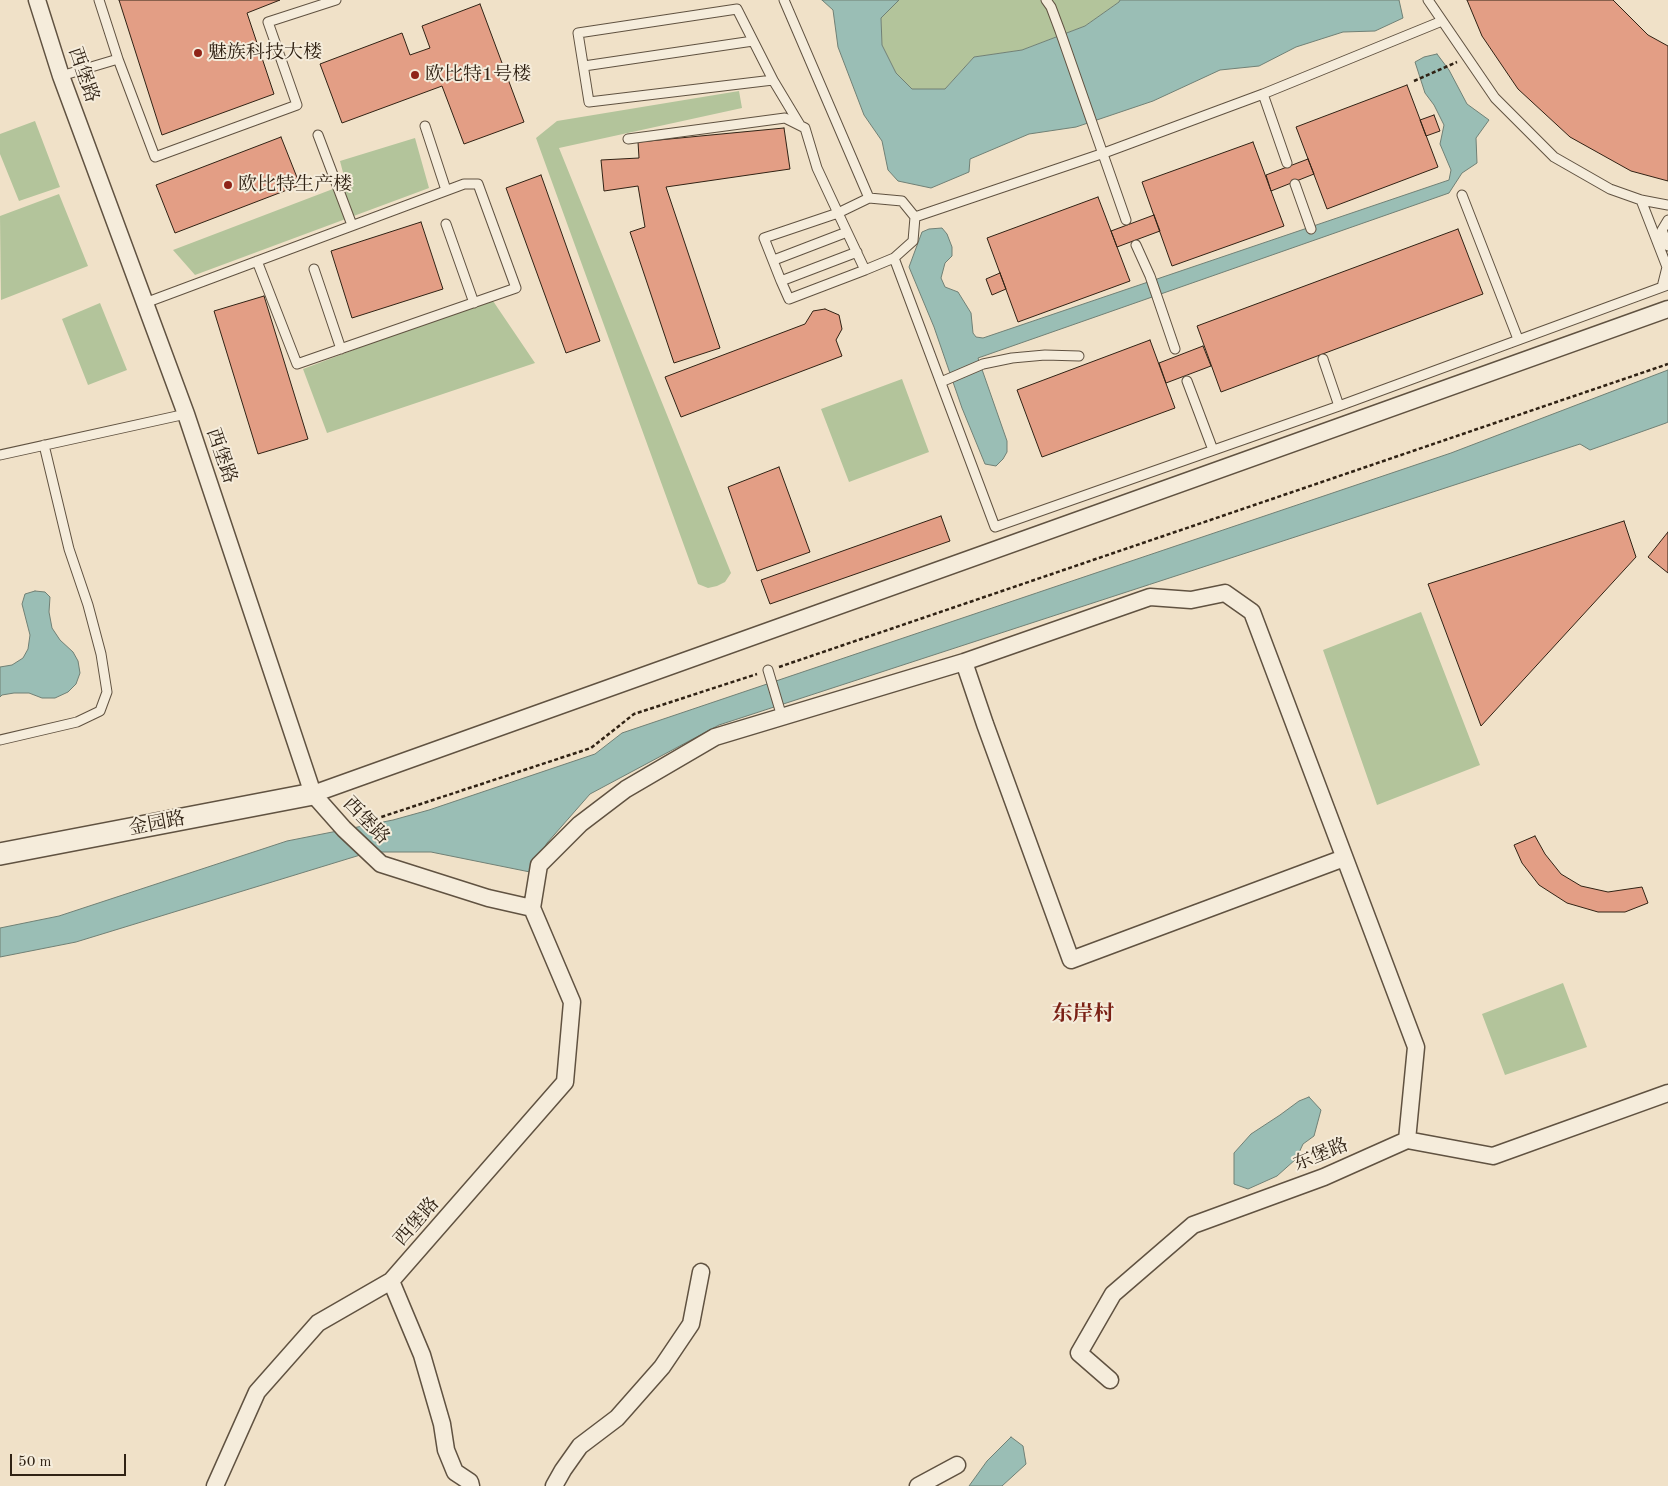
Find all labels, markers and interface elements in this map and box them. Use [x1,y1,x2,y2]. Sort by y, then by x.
place label: 魅族科技大楼 [208,42,322,64]
street label: 西堡路 [63,44,103,106]
marker: 魅族科技大楼 [192,47,204,59]
place label: 欧比特1号楼 [425,64,531,86]
marker: 欧比特1号楼 [409,69,421,81]
place label: 欧比特生产楼 [238,174,352,196]
marker: 欧比特生产楼 [222,179,234,191]
street label: 西堡路 [201,425,241,487]
street label: 西堡路 [338,793,394,849]
street label: 金园路 [127,807,187,841]
district label: 东岸村 [1052,1001,1114,1027]
street label: 东堡路 [1290,1134,1352,1176]
street label: 西堡路 [390,1193,444,1251]
scale bar [12,1444,129,1476]
text: 50 m [18,1455,52,1470]

